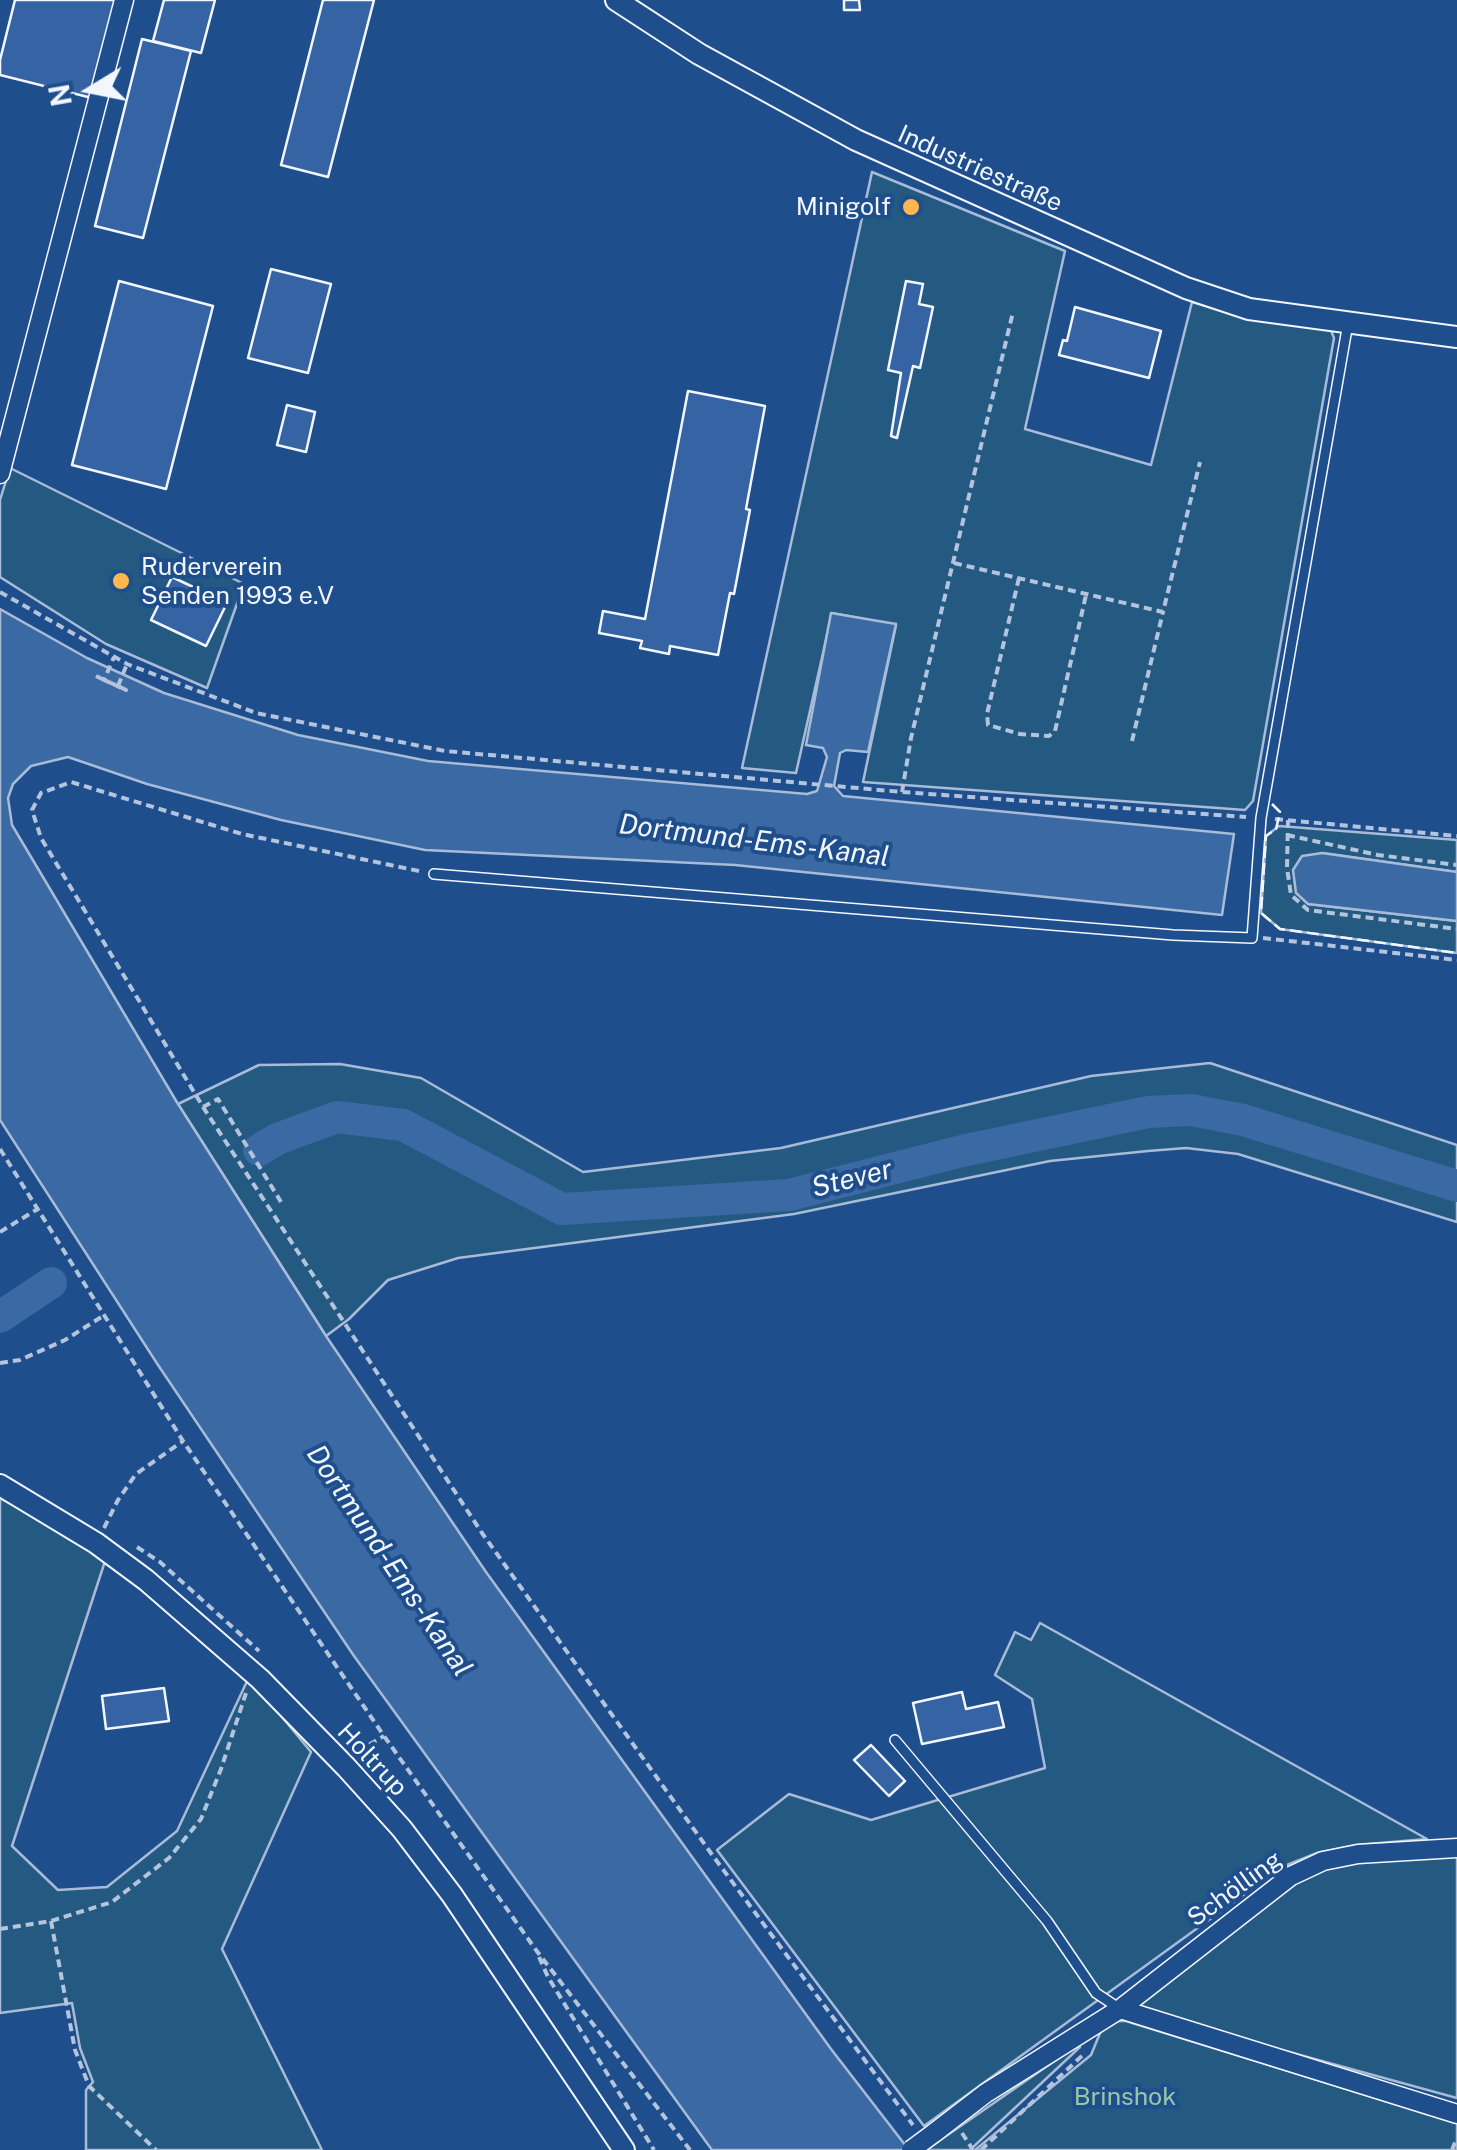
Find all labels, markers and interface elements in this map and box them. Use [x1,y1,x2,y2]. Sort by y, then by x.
north arrow [40,40,140,140]
text: N [42,82,78,109]
street label: Industriestraße [893,119,1067,219]
place label: Minigolf [796,192,891,222]
marker: Minigolf [900,196,922,218]
place label: Ruderverein Senden 1993 e.V [141,552,334,611]
marker: Ruderverein Senden 1993 e.V [110,570,132,592]
water label: Dortmund-Ems-Kanal [617,808,891,874]
water label: Stever [808,1153,896,1205]
water label: Dortmund-Ems-Kanal [299,1439,479,1683]
street label: Holtrup [331,1717,413,1803]
street label: Schölling [1182,1845,1288,1933]
park label: Brinshok [1074,2082,1176,2112]

